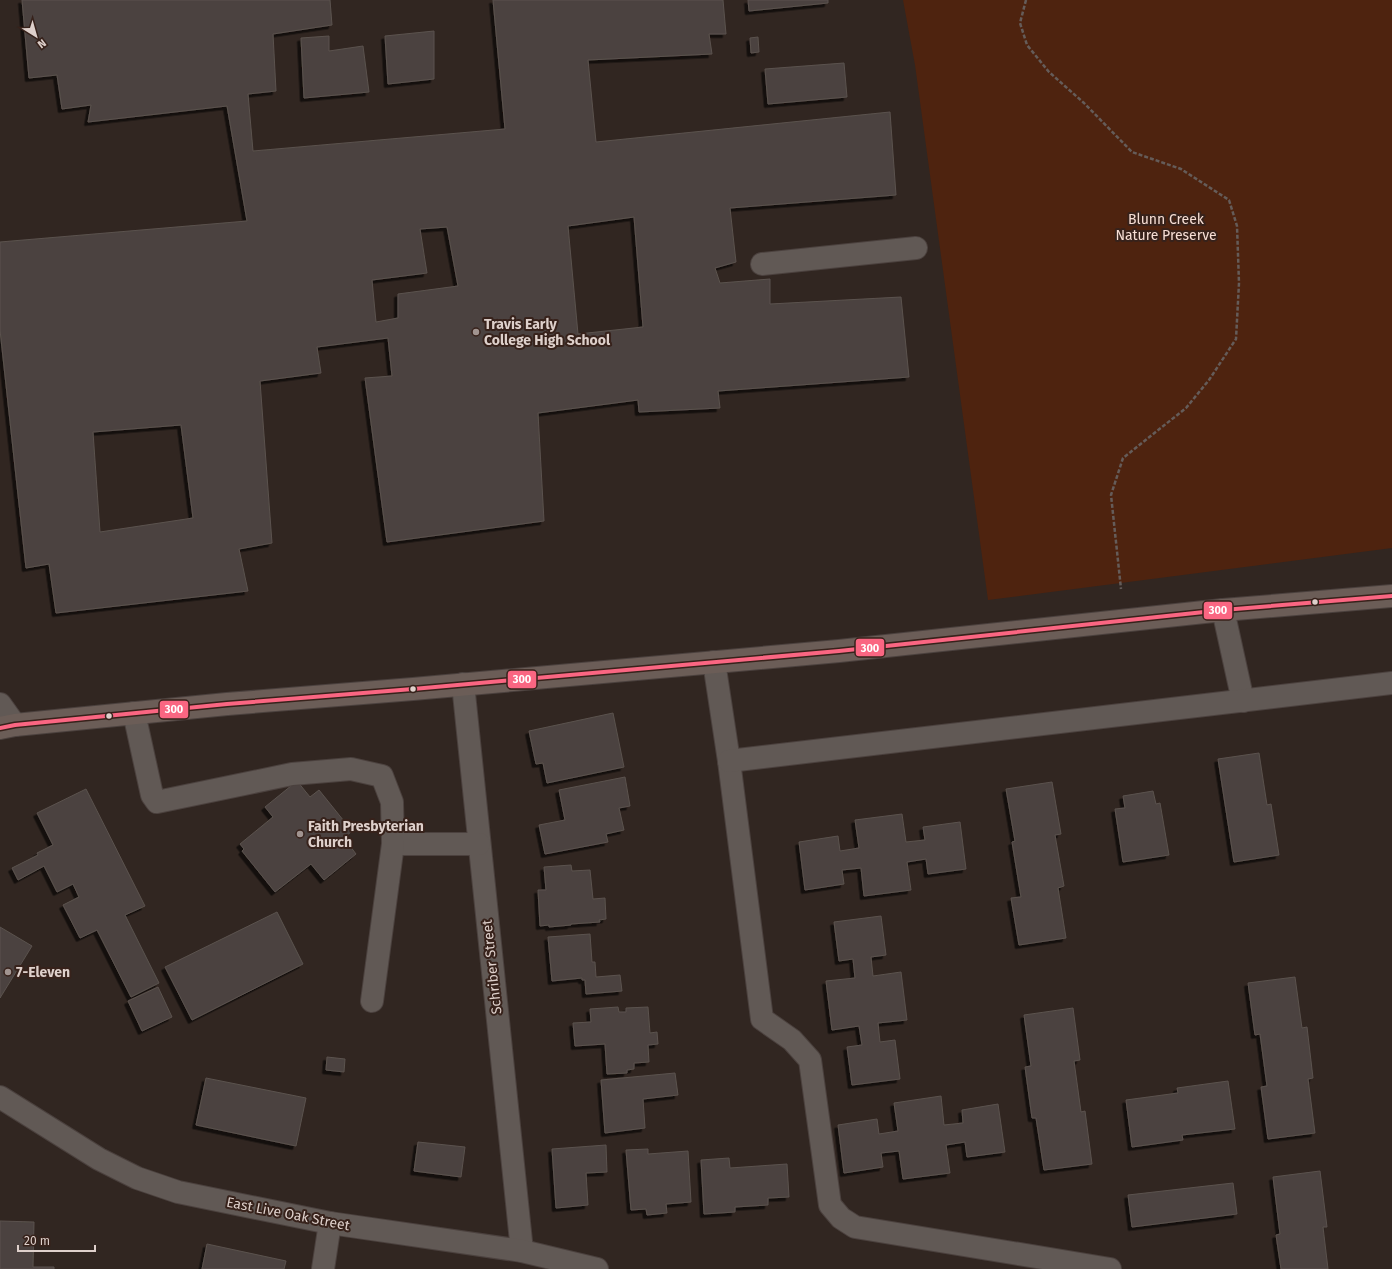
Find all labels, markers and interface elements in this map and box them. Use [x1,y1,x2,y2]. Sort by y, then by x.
north arrow [16,16,56,56]
text: N [35,36,49,51]
park label: Blunn Creek Nature Preserve [1115,211,1217,244]
place label: Travis Early College High School [484,316,611,349]
marker: Travis Early College High School [471,327,481,337]
unlabelled marker [1310,597,1320,607]
line badge: 300 [1203,601,1233,620]
text: 300 [1208,604,1228,617]
line badge: 300 [855,638,885,657]
text: 300 [860,642,880,655]
line badge: 300 [507,670,537,689]
text: 300 [512,673,532,686]
unlabelled marker [408,684,418,694]
line badge: 300 [159,700,189,719]
text: 300 [164,703,184,716]
unlabelled marker [104,711,114,721]
place label: Faith Presbyterian Church [308,818,424,851]
marker: Faith Presbyterian Church [295,829,305,839]
street label: Schriber Street [478,918,505,1015]
place label: 7-Eleven [16,964,70,981]
marker: 7-Eleven [3,967,13,977]
street label: East Live Oak Street [225,1194,352,1234]
scale bar [18,1227,95,1253]
text: 20 m [24,1234,50,1248]

